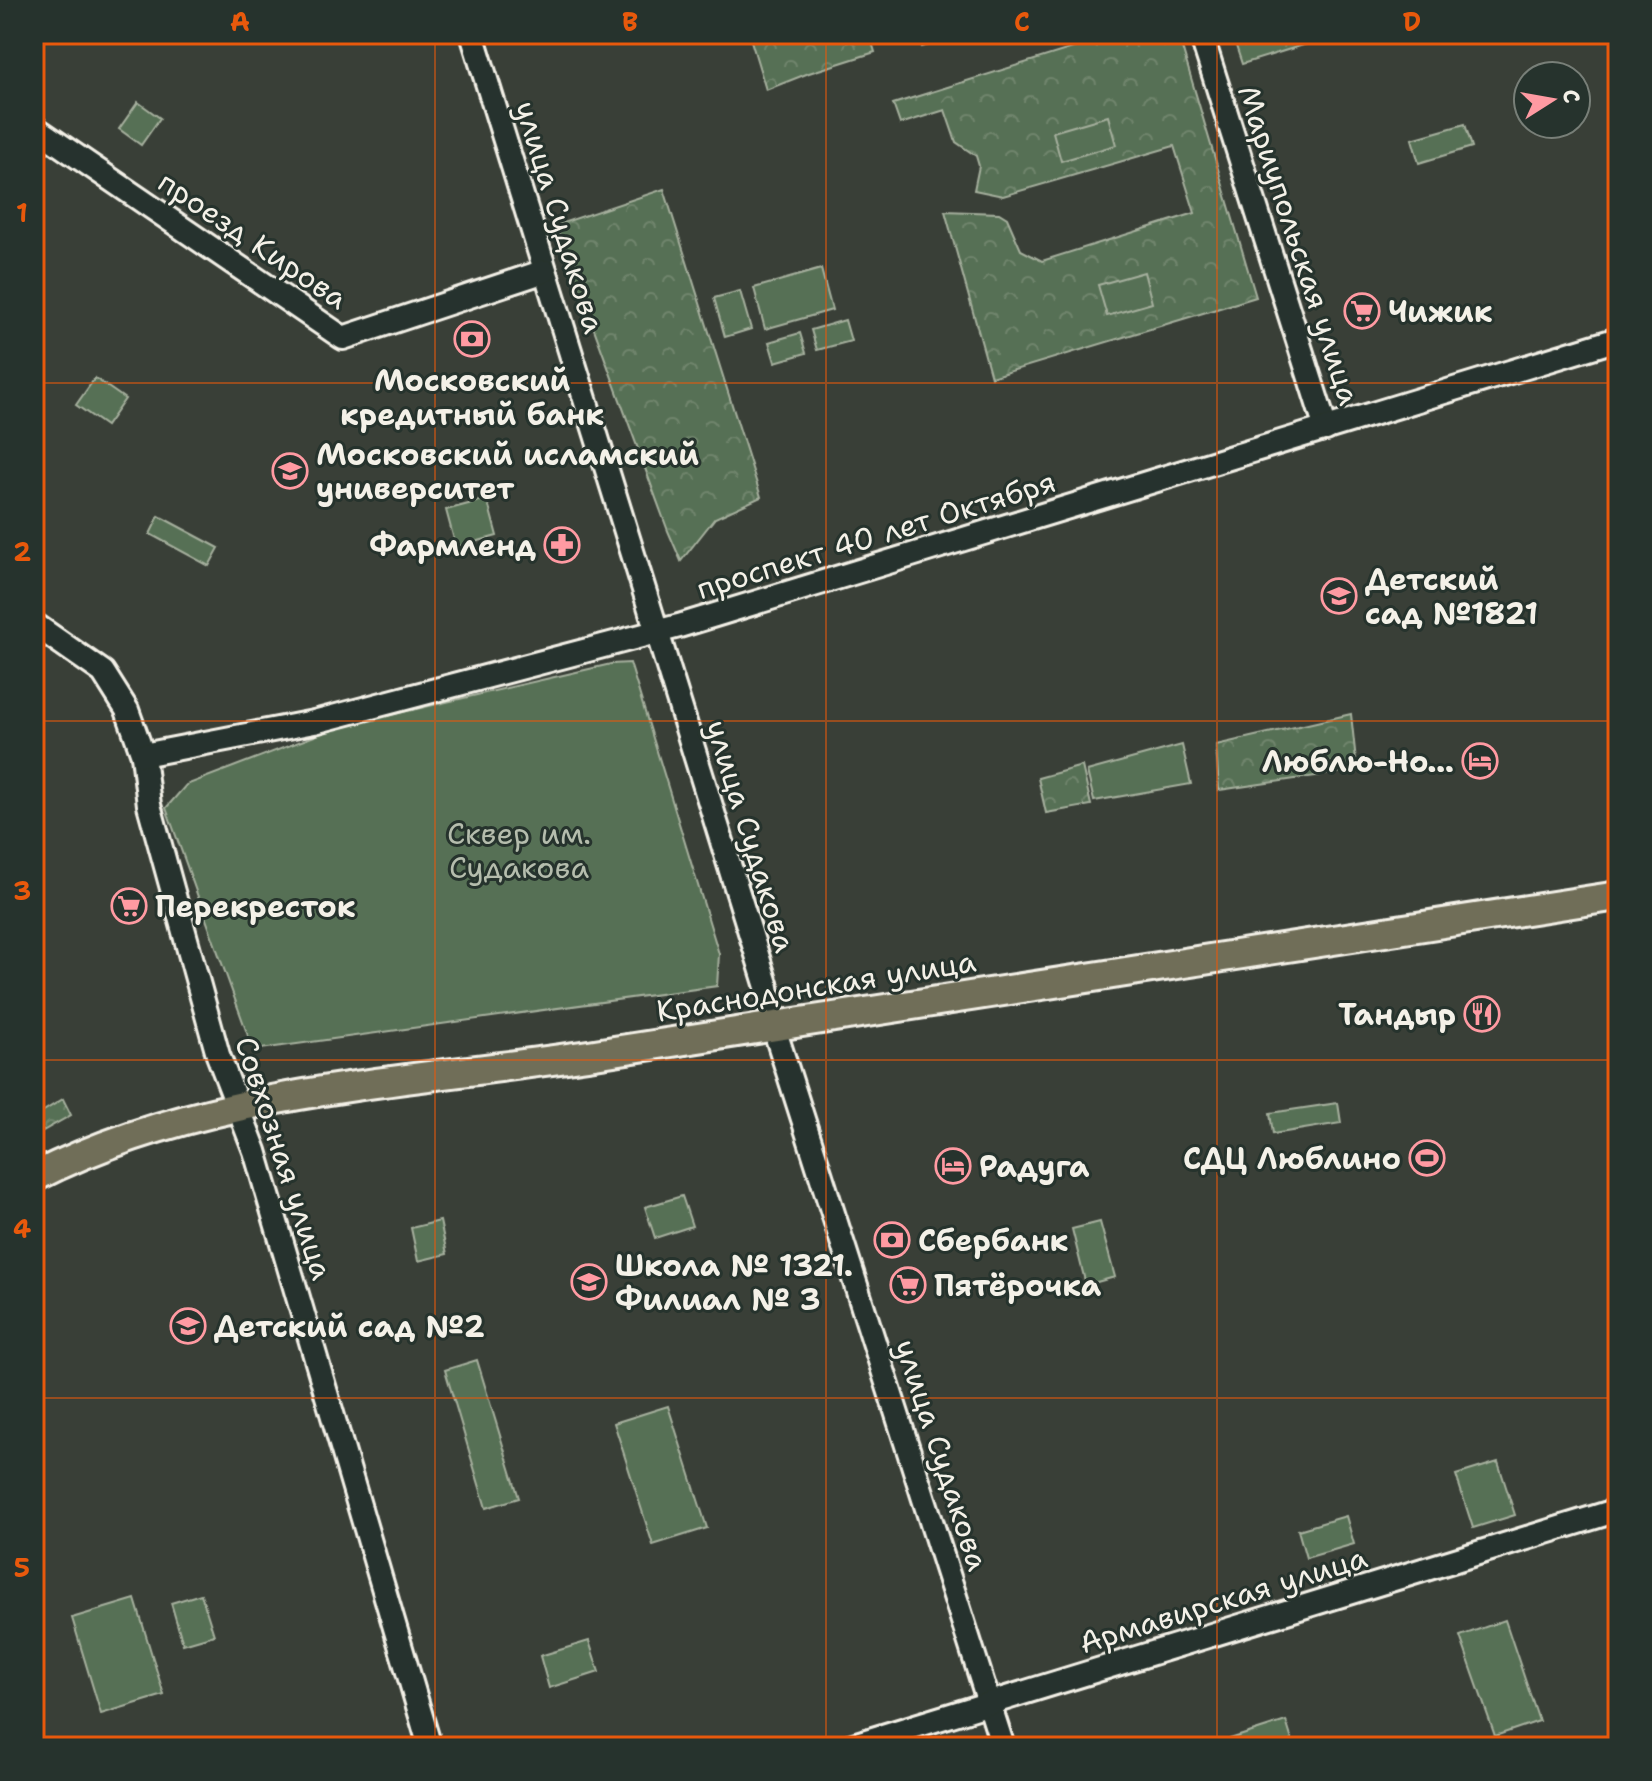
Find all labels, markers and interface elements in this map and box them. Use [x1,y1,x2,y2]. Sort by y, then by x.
text: A [230,4,250,39]
text: B [622,4,638,39]
text: C [1014,4,1030,39]
text: D [1403,4,1421,39]
north arrow [1512,60,1592,140]
street label: Мариупольская улица [1228,80,1370,410]
text: С [1556,87,1587,106]
street label: улица Судакова [505,96,615,339]
street label: проезд Кирова [150,161,356,319]
text: 1 [16,195,28,230]
place label: Чижик [1388,291,1493,332]
supermarket icon: Чижик [1343,292,1381,330]
bank icon: Московский кредитный банк [453,320,491,358]
place label: Московский кредитный банк [340,360,604,435]
place label: Московский исламский университет [316,434,699,509]
school or university icon: Московский исламский университет [271,452,309,490]
street label: проспект 40 лет Октября [692,461,1060,609]
place label: Фармленд [369,525,536,566]
pharmacy icon: Фармленд [543,526,581,564]
text: 2 [13,534,31,569]
place label: Детский сад №1821 [1365,559,1538,634]
school or university icon: Детский сад №1821 [1320,577,1358,615]
street label: улица Судакова [696,715,806,958]
place label: Люблю-Но... [1262,741,1454,782]
hotel icon: Люблю-Но... [1461,742,1499,780]
park label: Сквер им. Судакова [447,813,591,888]
text: 3 [13,873,31,908]
place label: Перекресток [155,886,356,927]
supermarket icon: Перекресток [110,887,148,925]
street label: Краснодонская улица [653,940,979,1032]
place label: Тандыр [1338,994,1456,1035]
restaurant icon: Тандыр [1463,995,1501,1033]
street label: Совхозная улица [225,1031,343,1285]
place label: СДЦ Люблино [1183,1138,1401,1179]
sports icon: СДЦ Люблино [1408,1139,1446,1177]
place label: Радуга [979,1146,1090,1187]
hotel icon: Радуга [934,1147,972,1185]
text: 4 [13,1211,31,1246]
place label: Сбербанк [918,1220,1069,1261]
bank icon: Сбербанк [873,1221,911,1259]
place label: Школа № 1321. Филиал № 3 [615,1245,853,1320]
school or university icon: Школа № 1321. Филиал № 3 [570,1263,608,1301]
place label: Пятёрочка [934,1265,1102,1306]
supermarket icon: Пятёрочка [889,1266,927,1304]
place label: Детский сад №2 [214,1306,485,1347]
school or university icon: Детский сад №2 [169,1307,207,1345]
street label: улица Судакова [885,1334,999,1576]
street label: Армавирская улица [1074,1537,1372,1663]
text: 5 [14,1550,30,1585]

